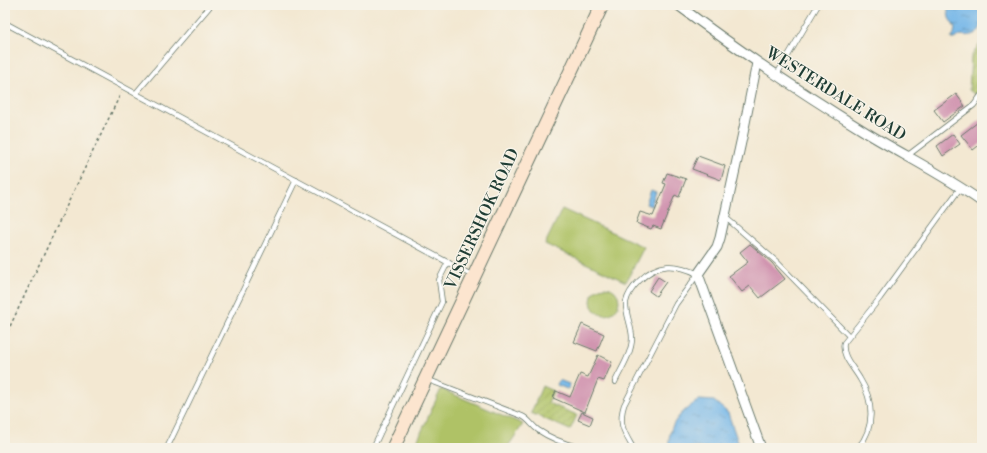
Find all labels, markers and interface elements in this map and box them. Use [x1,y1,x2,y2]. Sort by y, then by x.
street label: WESTERDALE ROAD [761,42,910,145]
street label: VISSERSHOK ROAD [440,145,524,294]

